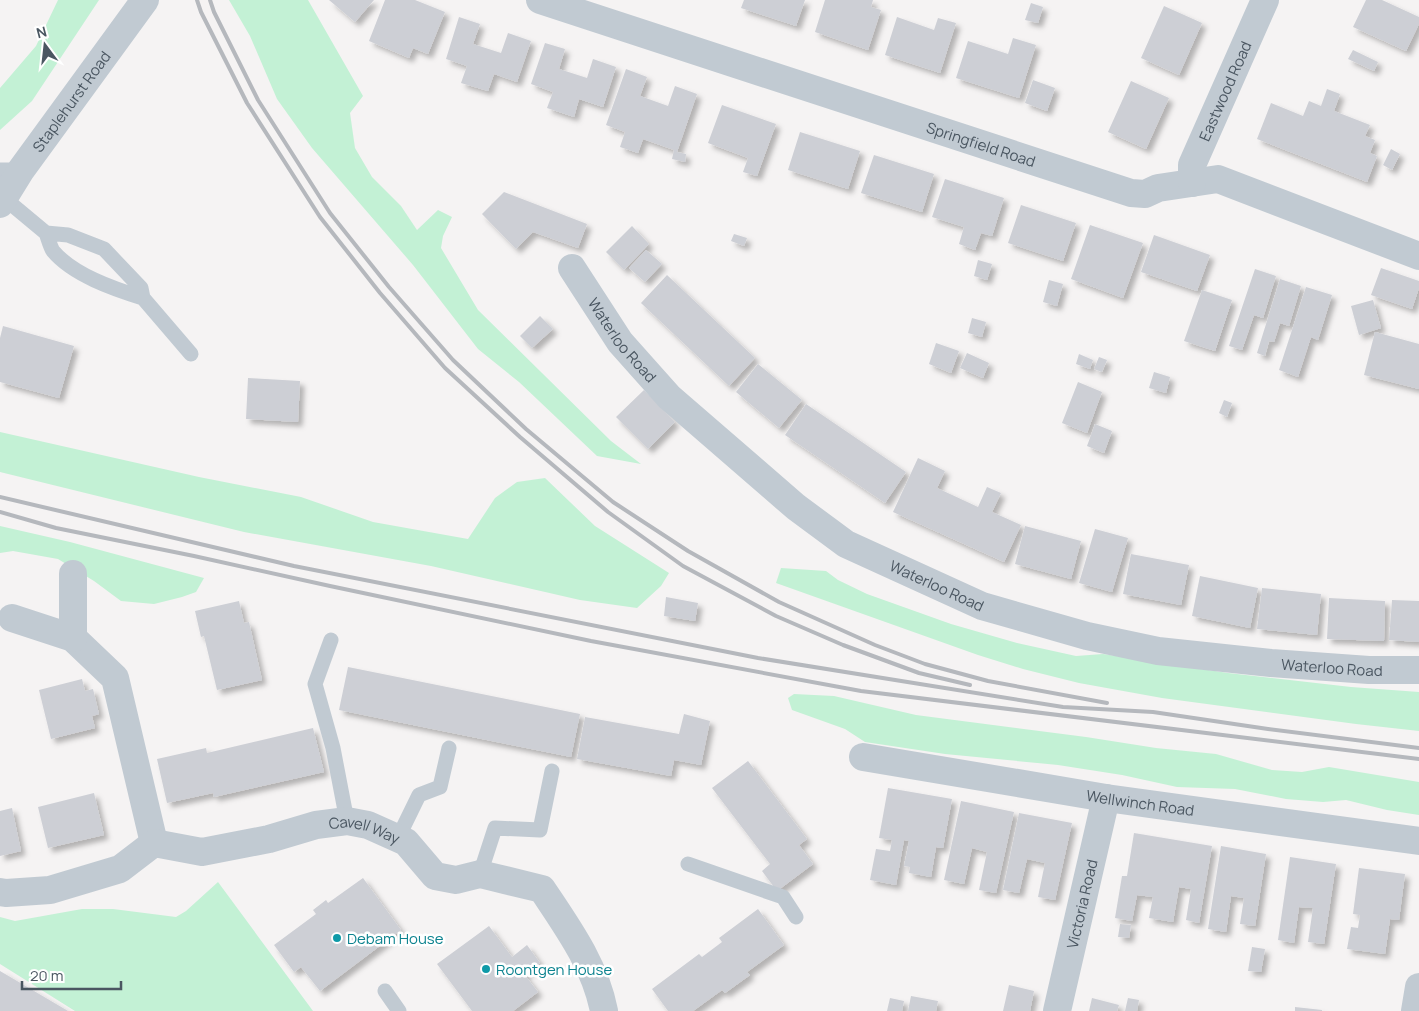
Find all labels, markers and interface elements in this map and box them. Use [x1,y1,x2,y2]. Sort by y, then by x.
north arrow [20,20,70,70]
text: N [34,21,49,42]
street label: Eastwood Road [1193,38,1256,144]
street label: Staplehurst Road [27,47,115,156]
street label: Springfield Road [924,116,1038,172]
street label: Waterloo Road [583,294,661,387]
street label: Waterloo Road [886,555,987,616]
street label: Waterloo Road [1281,653,1383,681]
street label: Wellwinch Road [1085,784,1196,821]
street label: Cavell Way [327,811,404,849]
street label: Victoria Road [1061,857,1102,951]
place label: Debam House [347,928,444,949]
marker: Debam House [331,932,343,944]
scale bar [22,958,121,990]
place label: Roontgen House [496,959,612,980]
marker: Roontgen House [480,963,492,975]
text: 20 m [30,965,63,986]

